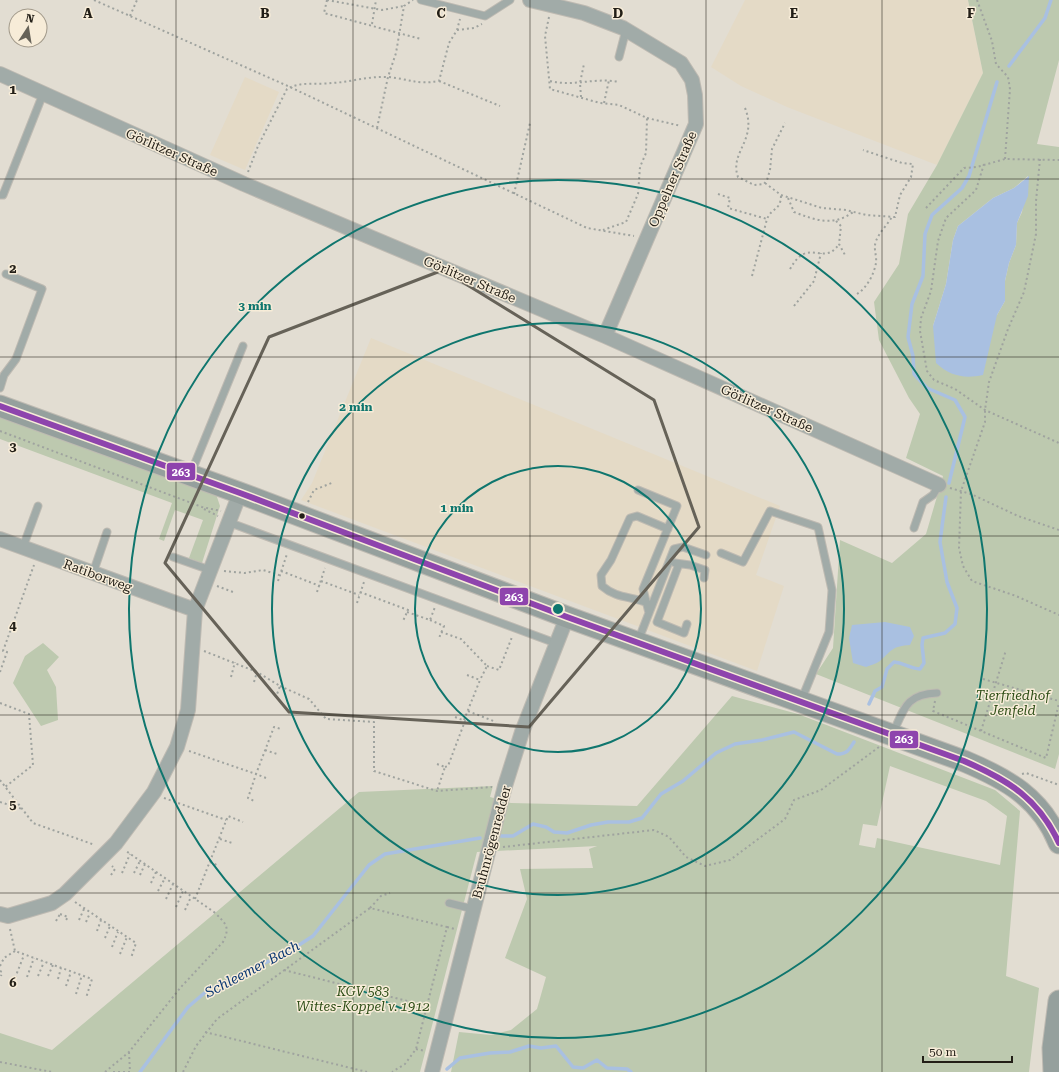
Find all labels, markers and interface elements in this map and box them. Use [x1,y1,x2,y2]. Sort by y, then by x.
text: A [83,6,93,21]
text: B [260,6,270,21]
text: C [436,6,446,21]
text: D [613,6,623,21]
text: E [790,6,798,21]
text: F [967,6,975,21]
north arrow [8,8,48,48]
text: N [24,11,36,26]
text: 1 [9,82,17,97]
street label: Görlitzer Straße [123,125,220,179]
street label: Oppelner Straße [645,129,699,229]
street label: Görlitzer Straße [421,253,518,306]
text: 2 [9,261,17,276]
text: 3 min [238,299,272,313]
street label: Görlitzer Straße [718,381,815,435]
text: 2 min [339,400,373,414]
text: 3 [9,439,17,454]
line badge: 263 [166,462,196,481]
text: 263 [172,466,190,479]
text: 1 min [440,501,474,515]
unlabelled marker [297,511,307,521]
street label: Ratiborweg [62,556,135,595]
line badge: 263 [499,587,529,606]
text: 263 [505,591,523,604]
centre of rings [551,602,565,616]
text: 4 [9,618,17,633]
park label: Tierfriedhof Jenfeld [976,688,1052,718]
line badge: 263 [889,730,919,749]
text: 263 [895,733,913,746]
street label: Bruhnrögenredder [469,783,514,900]
text: 5 [9,797,17,812]
water label: Schleemer Bach [201,937,303,1001]
text: 6 [9,975,17,990]
park label: KGV 583 Wittes-Koppel v. 1912 [296,984,430,1014]
scale bar [923,1038,1012,1064]
text: 50 m [929,1045,956,1059]

